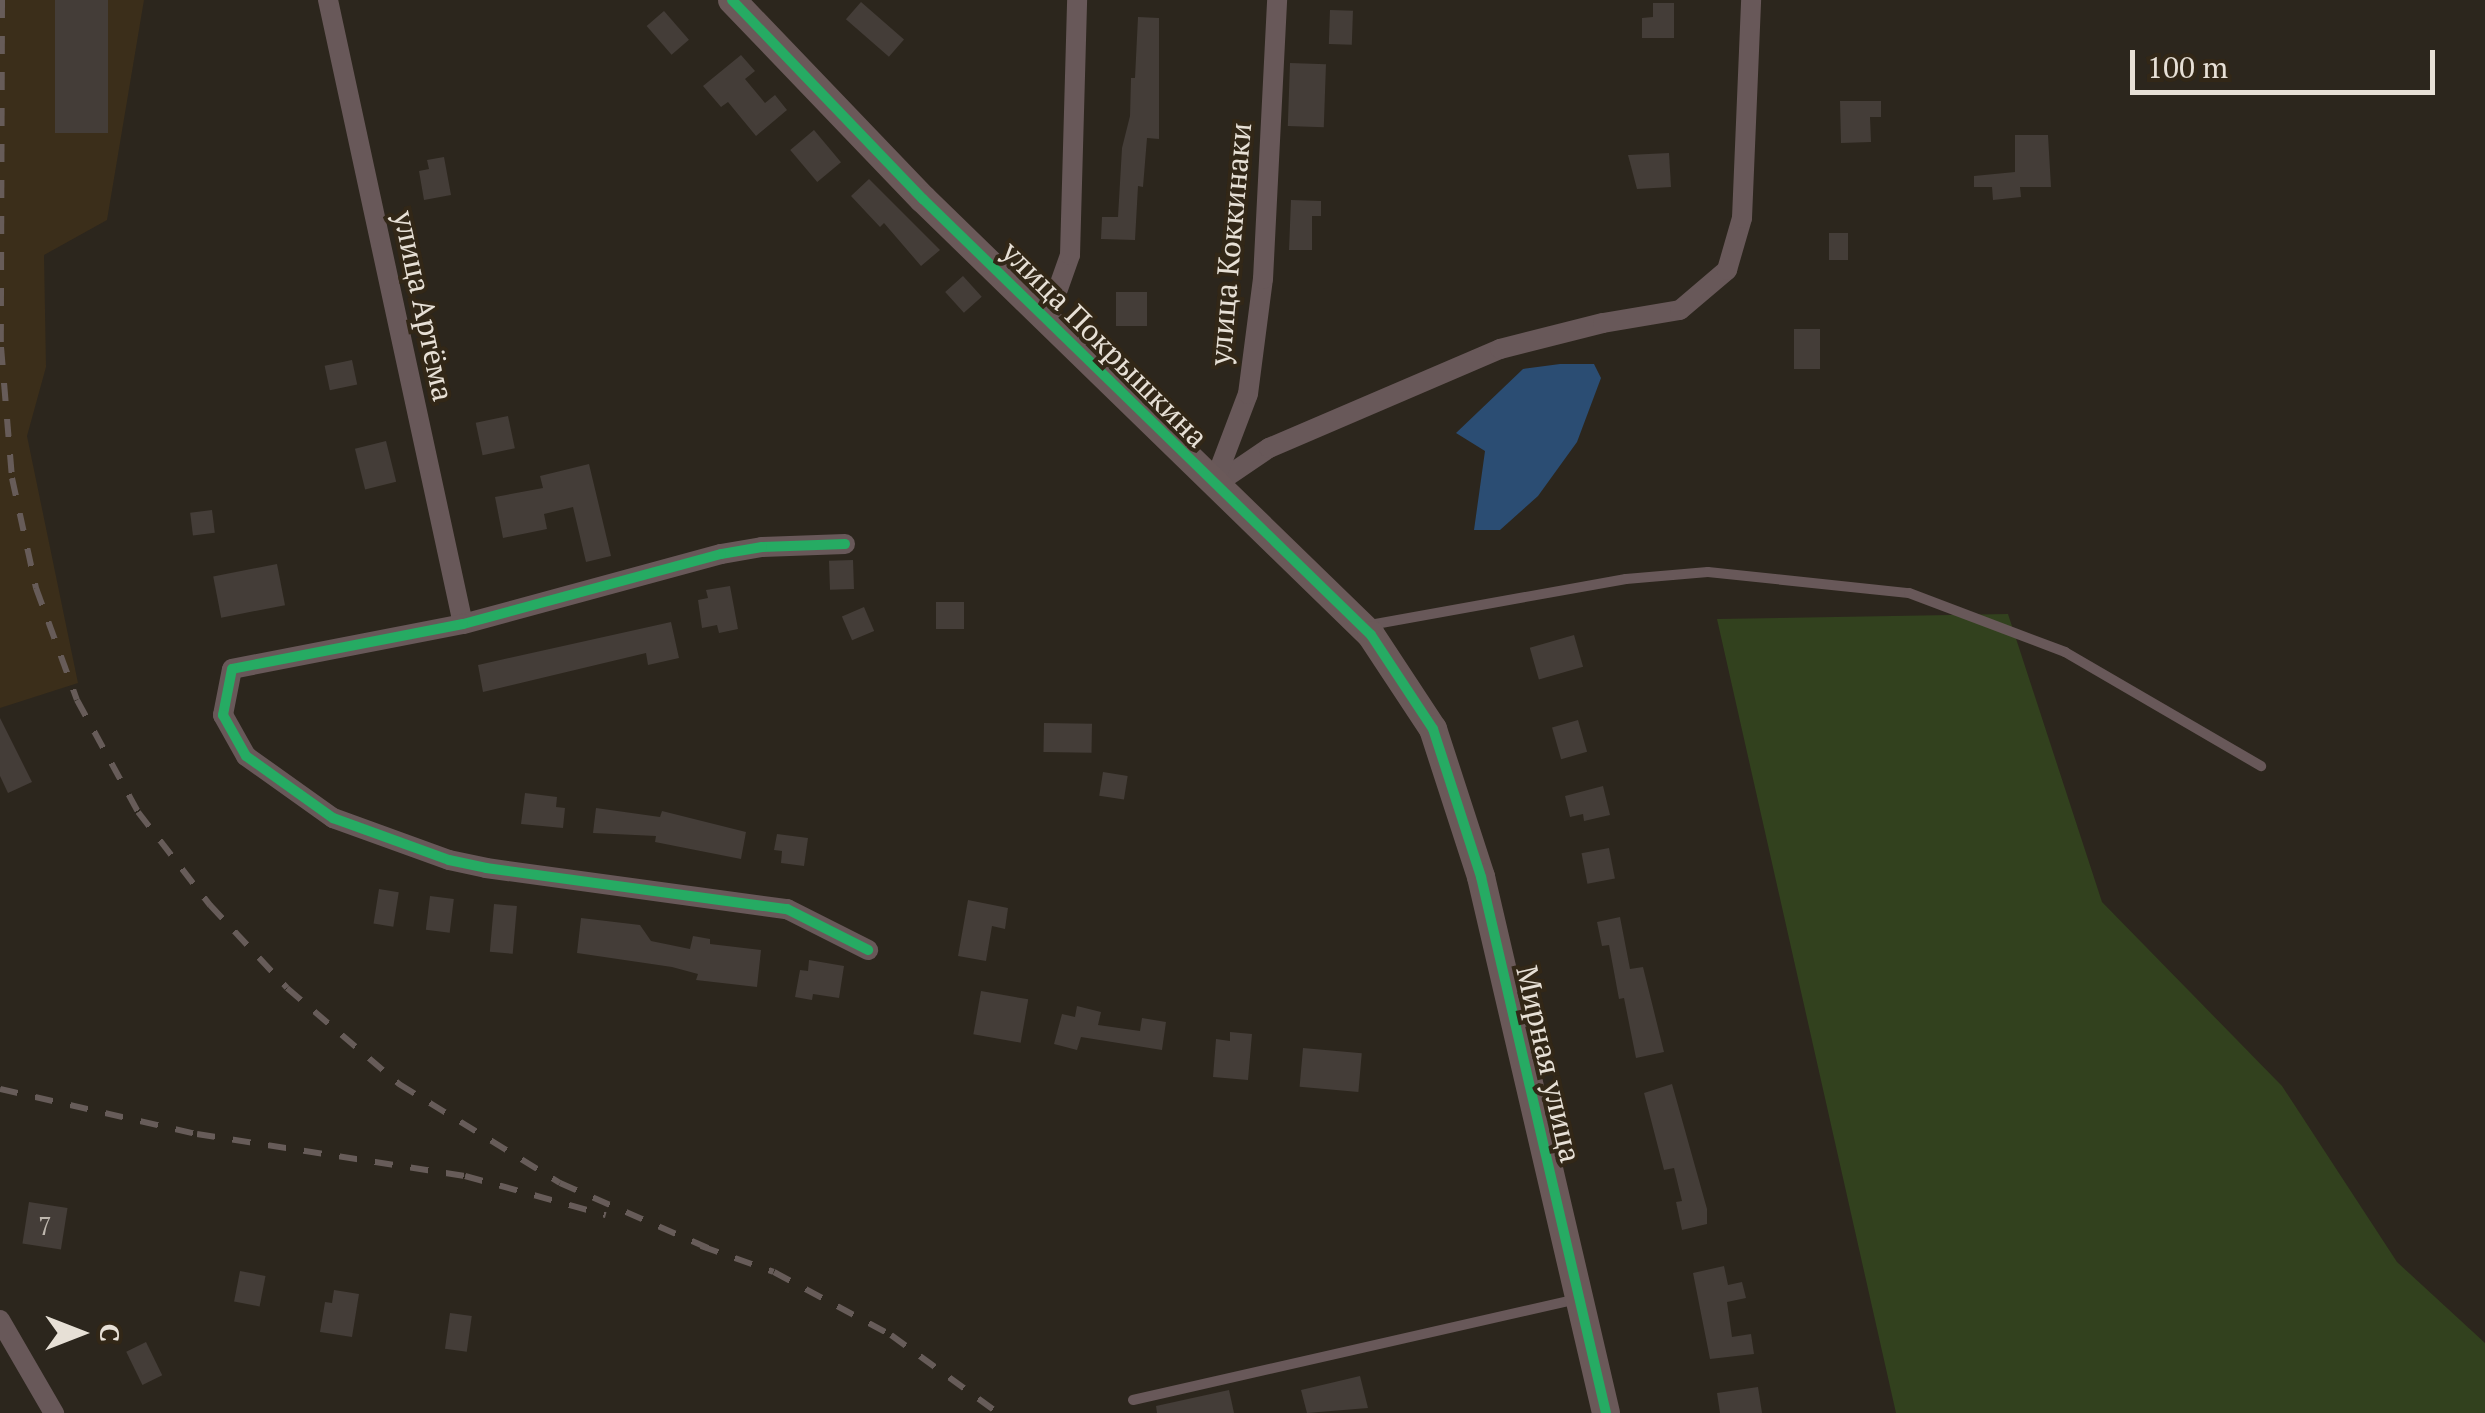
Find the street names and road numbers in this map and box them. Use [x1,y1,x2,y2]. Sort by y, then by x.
street label: улица Коккинаки [1201,121,1259,367]
street label: улица Артёма [386,207,462,405]
street label: улица Покрышкина [994,233,1216,455]
street label: Мирная улица [1509,962,1589,1166]

